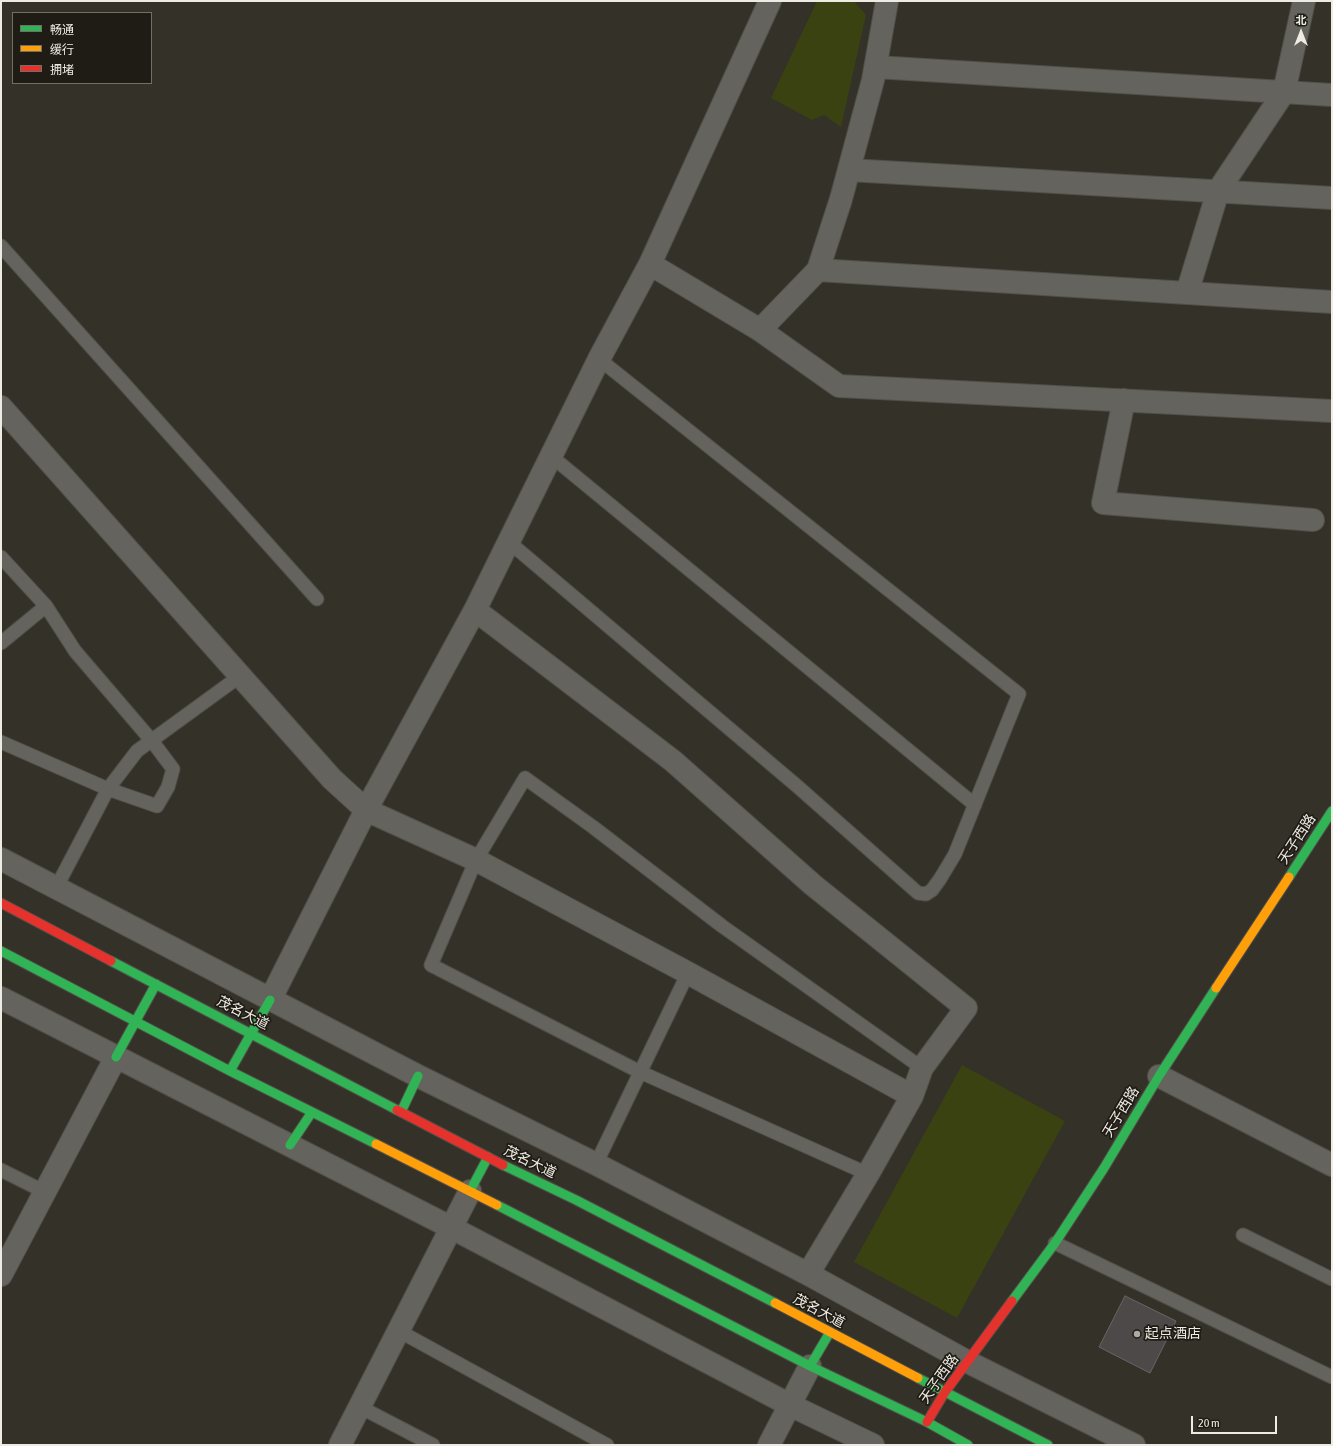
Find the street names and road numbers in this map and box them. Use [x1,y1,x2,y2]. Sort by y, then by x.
street label: 天子西路 [1275,811,1319,867]
street label: 茂名大道 [214,993,272,1033]
street label: 天子西路 [1099,1084,1143,1140]
street label: 茂名大道 [501,1142,559,1182]
street label: 茂名大道 [790,1290,848,1332]
street label: 天子西路 [916,1351,962,1407]

